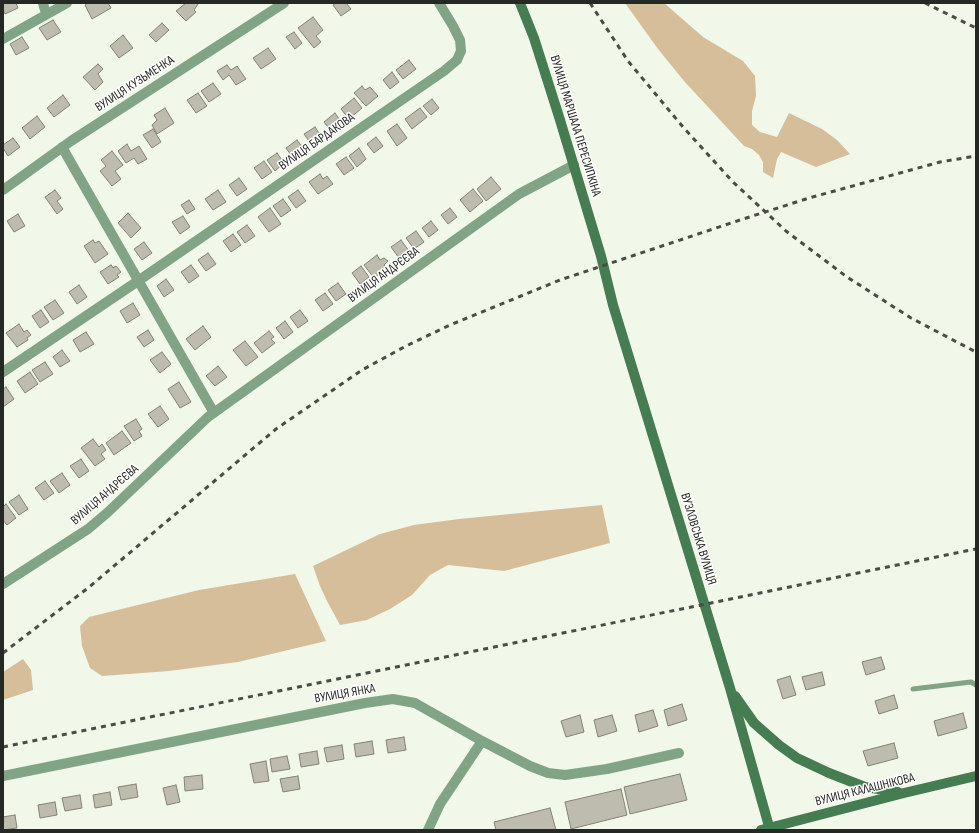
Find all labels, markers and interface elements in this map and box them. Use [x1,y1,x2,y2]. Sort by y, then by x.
street label: ВУЛИЦЯ КУЗЬМЕНКА [93,53,177,115]
street label: ВУЛИЦЯ МАРШАЛА ПЕРЕСИПКІНА [546,54,604,198]
street label: ВУЛИЦЯ БАРДАКОВА [276,110,358,174]
street label: ВУЛИЦЯ АНДРЄЄВА [345,244,423,306]
street label: ВУЛИЦЯ АНДРЄЄВА [68,461,142,529]
street label: ВУЗЛОВСЬКА ВУЛИЦЯ [677,491,719,587]
street label: ВУЛИЦЯ ЯНКА [313,681,377,707]
street label: ВУЛИЦЯ КАЛАШНІКОВА [814,770,916,810]

